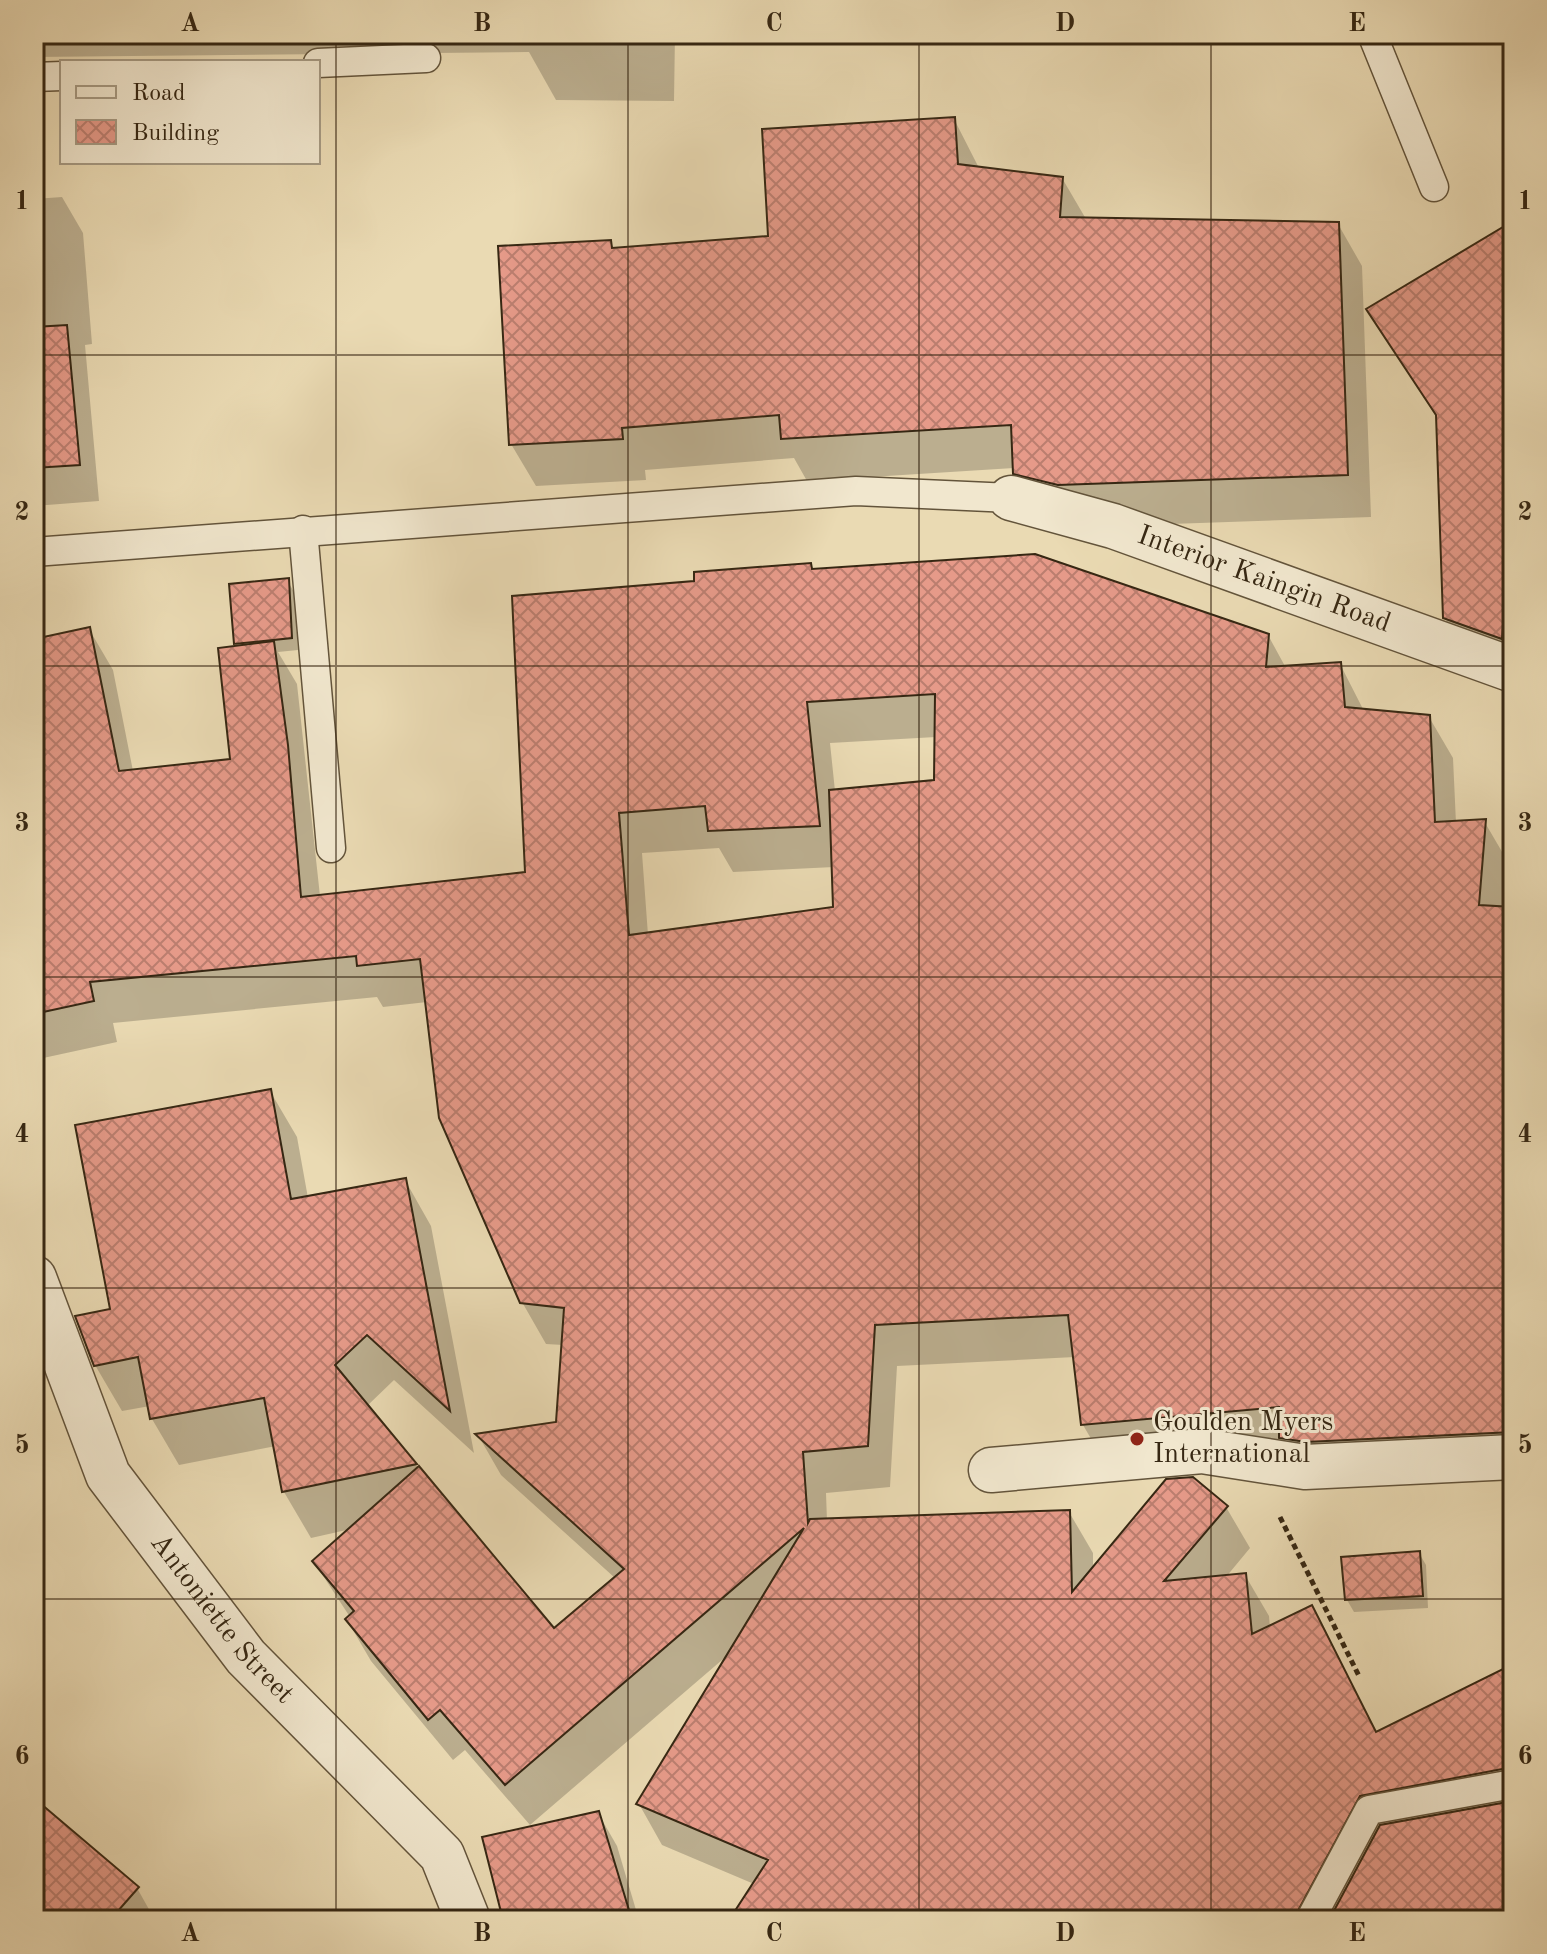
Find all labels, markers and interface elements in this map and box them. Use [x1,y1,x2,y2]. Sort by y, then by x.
text: A [180,11,200,37]
text: B [473,11,491,37]
text: C [765,11,783,37]
text: D [1055,11,1075,37]
text: E [1348,11,1366,37]
legend [60,60,320,164]
text: Road [132,82,185,106]
text: Building [132,122,219,146]
text: 1 [14,189,30,215]
text: 1 [1517,189,1533,215]
text: 2 [14,500,30,526]
text: 2 [1517,500,1533,526]
street label: Interior Kaingin Road [1133,522,1394,639]
text: 3 [14,811,30,837]
text: 3 [1517,811,1533,837]
text: 4 [14,1122,30,1148]
text: 4 [1517,1122,1533,1148]
place label: Goulden Myers International [1153,1409,1334,1469]
marker: Goulden Myers International [1128,1430,1146,1448]
text: 5 [14,1433,30,1459]
text: 5 [1517,1433,1533,1459]
street label: Antoniette Street [144,1529,298,1710]
text: 6 [14,1744,30,1770]
text: 6 [1517,1744,1533,1770]
text: A [180,1921,200,1947]
text: B [473,1921,491,1947]
text: C [765,1921,783,1947]
text: D [1055,1921,1075,1947]
text: E [1348,1921,1366,1947]

